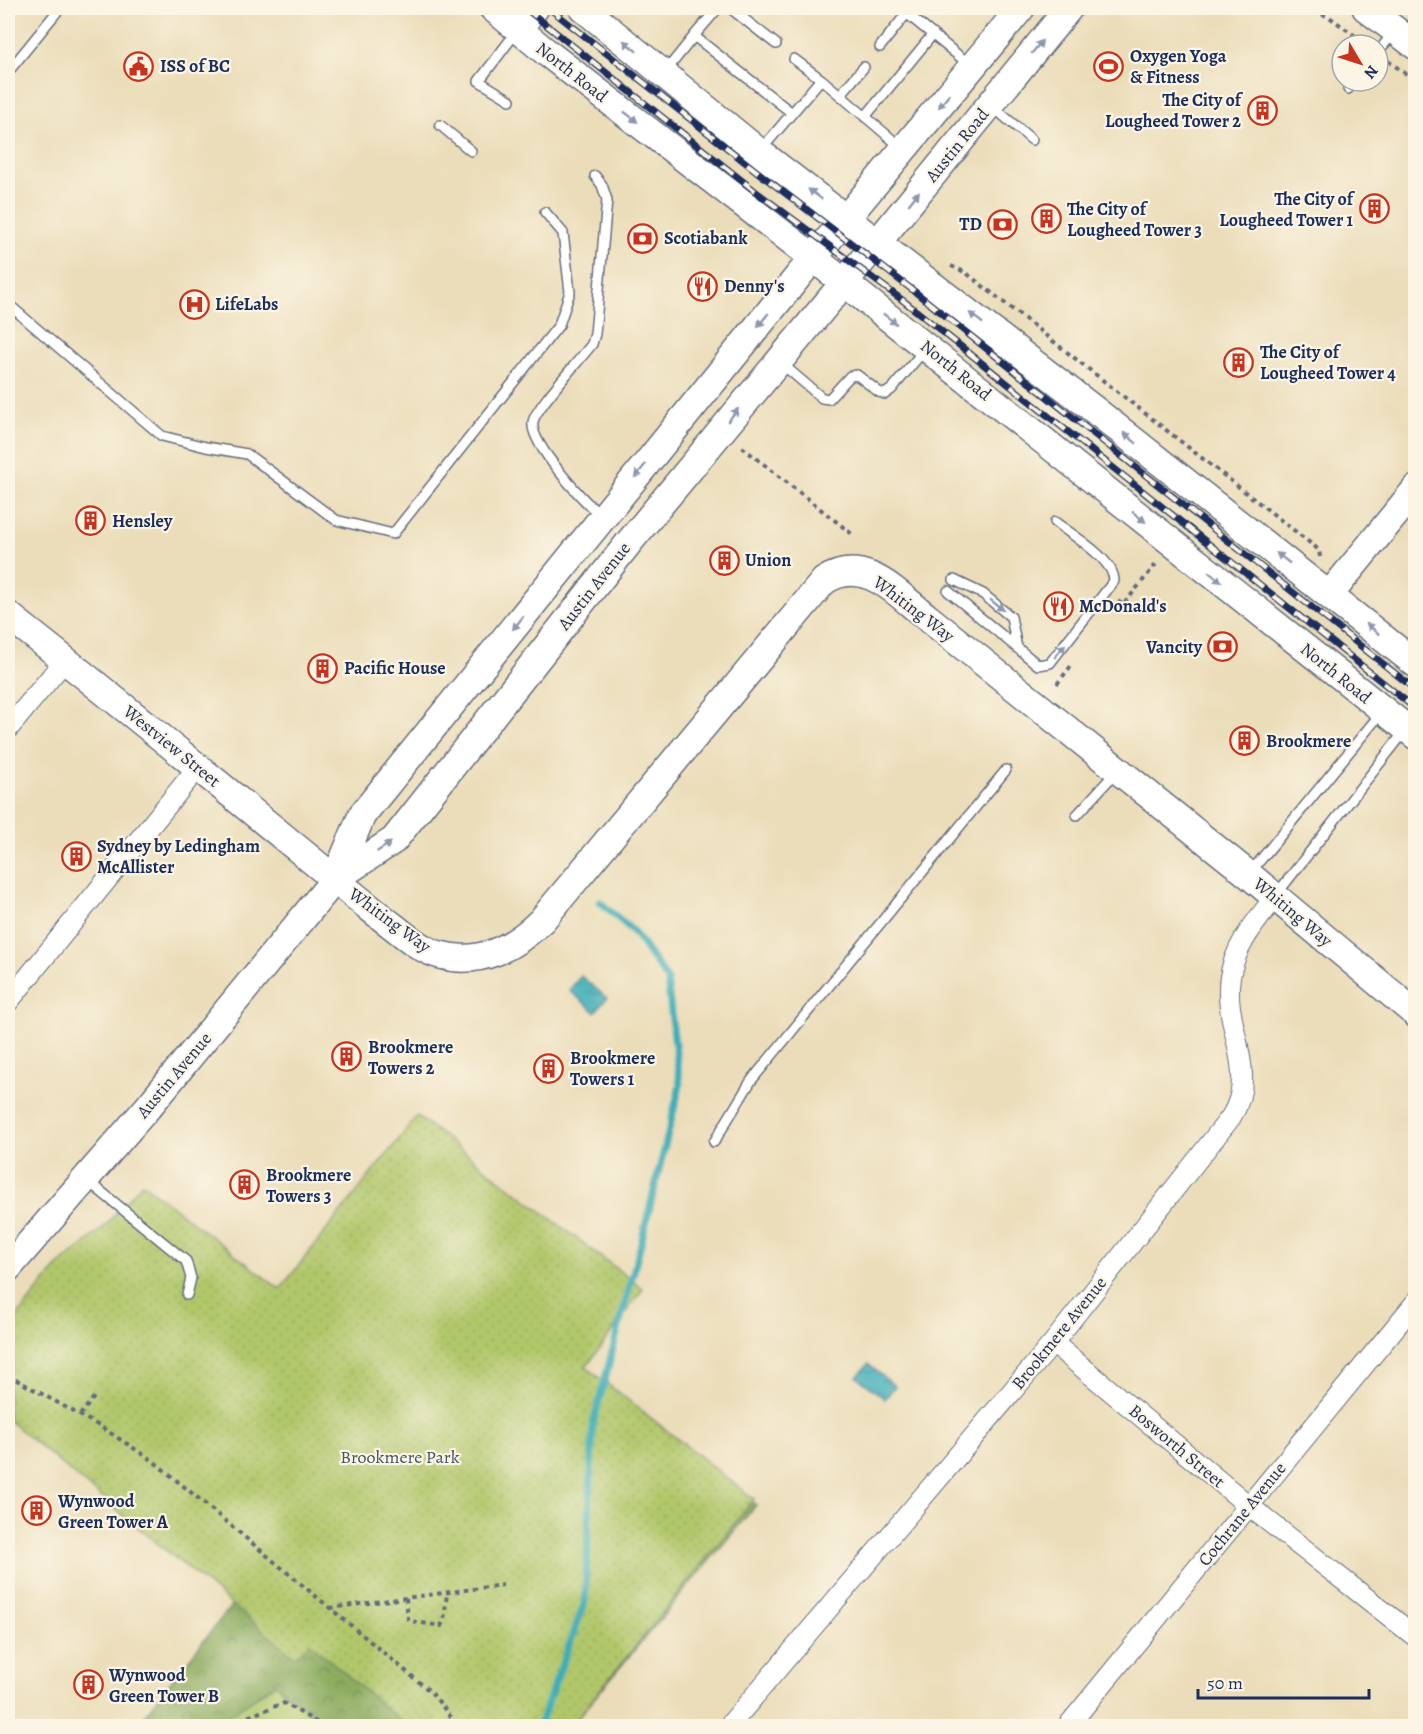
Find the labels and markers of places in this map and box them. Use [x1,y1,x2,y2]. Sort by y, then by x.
place label: Oxygen Yoga & Fitness [1130,44,1227,89]
public building icon: ISS of BC [123,50,155,82]
sports icon: Oxygen Yoga & Fitness [1093,50,1125,82]
place label: ISS of BC [160,54,230,78]
place label: The City of Lougheed Tower 2 [1105,88,1244,133]
building icon: The City of Lougheed Tower 2 [1246,94,1278,126]
place label: The City of Lougheed Tower 1 [1219,187,1356,232]
building icon: The City of Lougheed Tower 1 [1358,193,1390,225]
place label: The City of Lougheed Tower 3 [1067,197,1202,242]
building icon: The City of Lougheed Tower 3 [1030,203,1062,235]
bank icon: TD [987,208,1019,240]
place label: TD [959,212,982,236]
bank icon: Scotiabank [627,222,659,254]
place label: Scotiabank [664,226,748,250]
restaurant icon: Denny's [687,270,719,302]
place label: Denny's [724,274,784,298]
hospital icon: LifeLabs [178,288,210,320]
place label: LifeLabs [215,292,278,316]
place label: The City of Lougheed Tower 4 [1260,340,1396,385]
building icon: The City of Lougheed Tower 4 [1223,346,1255,378]
building icon: Hensley [75,505,107,537]
place label: Hensley [112,509,173,533]
building icon: Union [708,544,740,576]
place label: Union [745,548,791,572]
restaurant icon: McDonald's [1042,590,1074,622]
place label: McDonald's [1079,594,1167,618]
bank icon: Vancity [1207,631,1239,663]
place label: Vancity [1145,635,1203,659]
building icon: Pacific House [307,652,339,684]
place label: Pacific House [344,656,446,680]
building icon: Brookmere [1229,725,1261,757]
place label: Brookmere [1266,729,1351,753]
place label: Sydney by Ledingham McAllister [97,834,260,879]
building icon: Sydney by Ledingham McAllister [60,840,92,872]
place label: Brookmere Towers 2 [368,1035,453,1080]
building icon: Brookmere Towers 2 [331,1041,363,1073]
place label: Brookmere Towers 1 [570,1046,655,1091]
building icon: Brookmere Towers 1 [533,1052,565,1084]
place label: Brookmere Towers 3 [266,1163,351,1208]
building icon: Brookmere Towers 3 [229,1169,261,1201]
place label: Wynwood Green Tower A [57,1489,169,1534]
building icon: Wynwood Green Tower A [21,1495,53,1527]
place label: Wynwood Green Tower B [108,1663,219,1708]
building icon: Wynwood Green Tower B [72,1669,104,1701]

